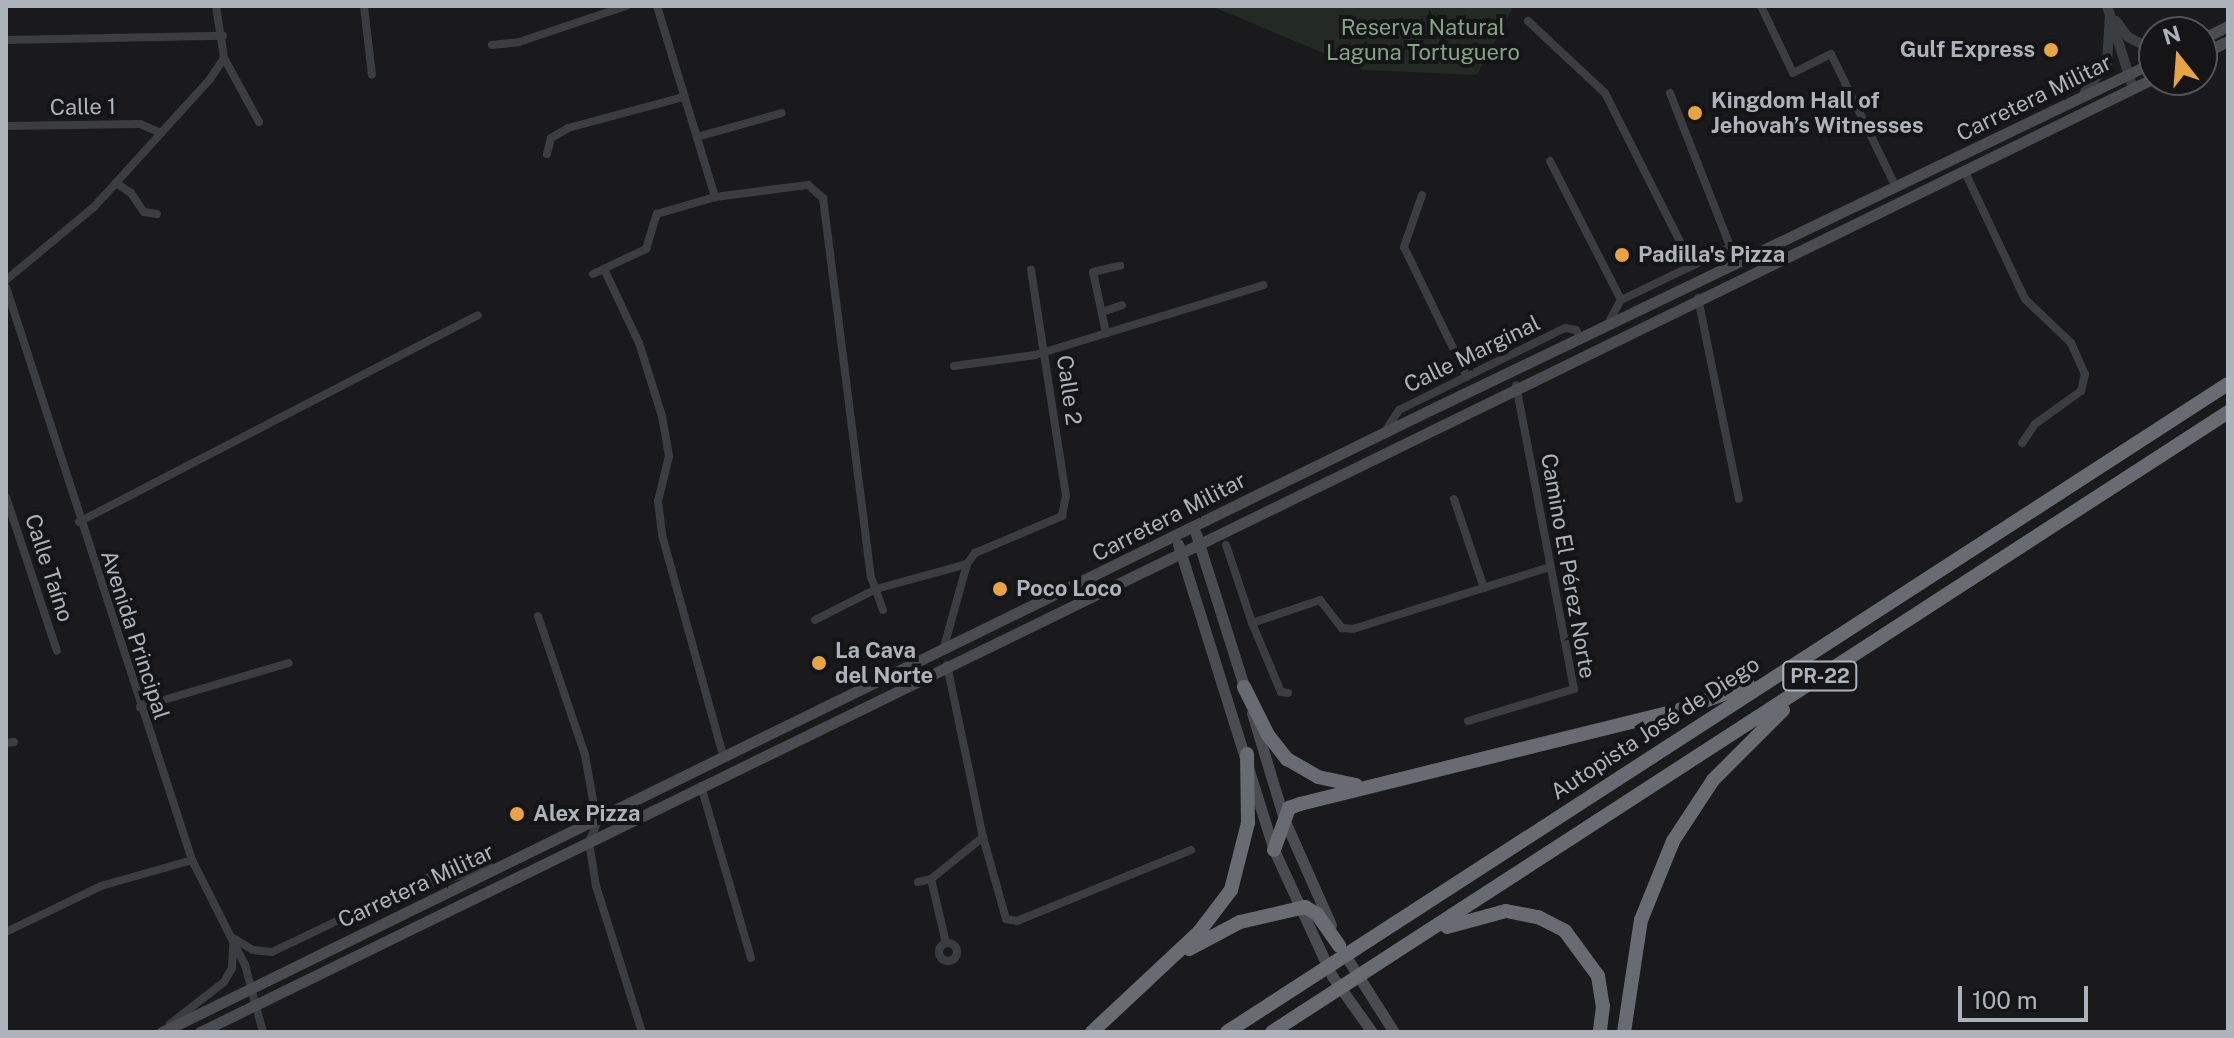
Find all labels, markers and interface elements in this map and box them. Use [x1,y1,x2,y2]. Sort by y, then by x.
park label: Reserva Natural Laguna Tortuguero [1326,14,1520,66]
north arrow [2138,16,2218,96]
text: N [2160,20,2184,50]
place label: Gulf Express [1900,37,2035,63]
marker: Gulf Express [2042,41,2060,59]
street label: Carretera Militar [1952,49,2116,147]
place label: Kingdom Hall of Jehovah’s Witnesses [1711,87,1924,138]
street label: Calle 1 [50,93,116,121]
marker: Kingdom Hall of Jehovah’s Witnesses [1686,104,1704,122]
place label: Padilla's Pizza [1638,242,1785,268]
marker: Padilla's Pizza [1613,246,1631,264]
street label: Calle Marginal [1400,310,1544,398]
street label: Calle 2 [1051,353,1087,427]
street label: Camino El Pérez Norte [1535,451,1601,681]
street label: Carretera Militar [1088,467,1250,567]
street label: Calle Taíno [19,511,79,625]
street label: Avenida Principal [95,547,175,723]
place label: Poco Loco [1016,576,1122,602]
marker: Poco Loco [991,580,1009,598]
place label: La Cava del Norte [835,637,933,688]
street label: Autopista José de Diego [1546,650,1764,806]
marker: La Cava del Norte [810,654,828,672]
road number: PR-22 [1782,660,1858,692]
place label: Alex Pizza [533,801,640,827]
marker: Alex Pizza [508,805,526,823]
street label: Carretera Militar [334,838,498,934]
scale bar [1962,970,2092,1020]
text: 100 m [1972,986,2038,1014]

